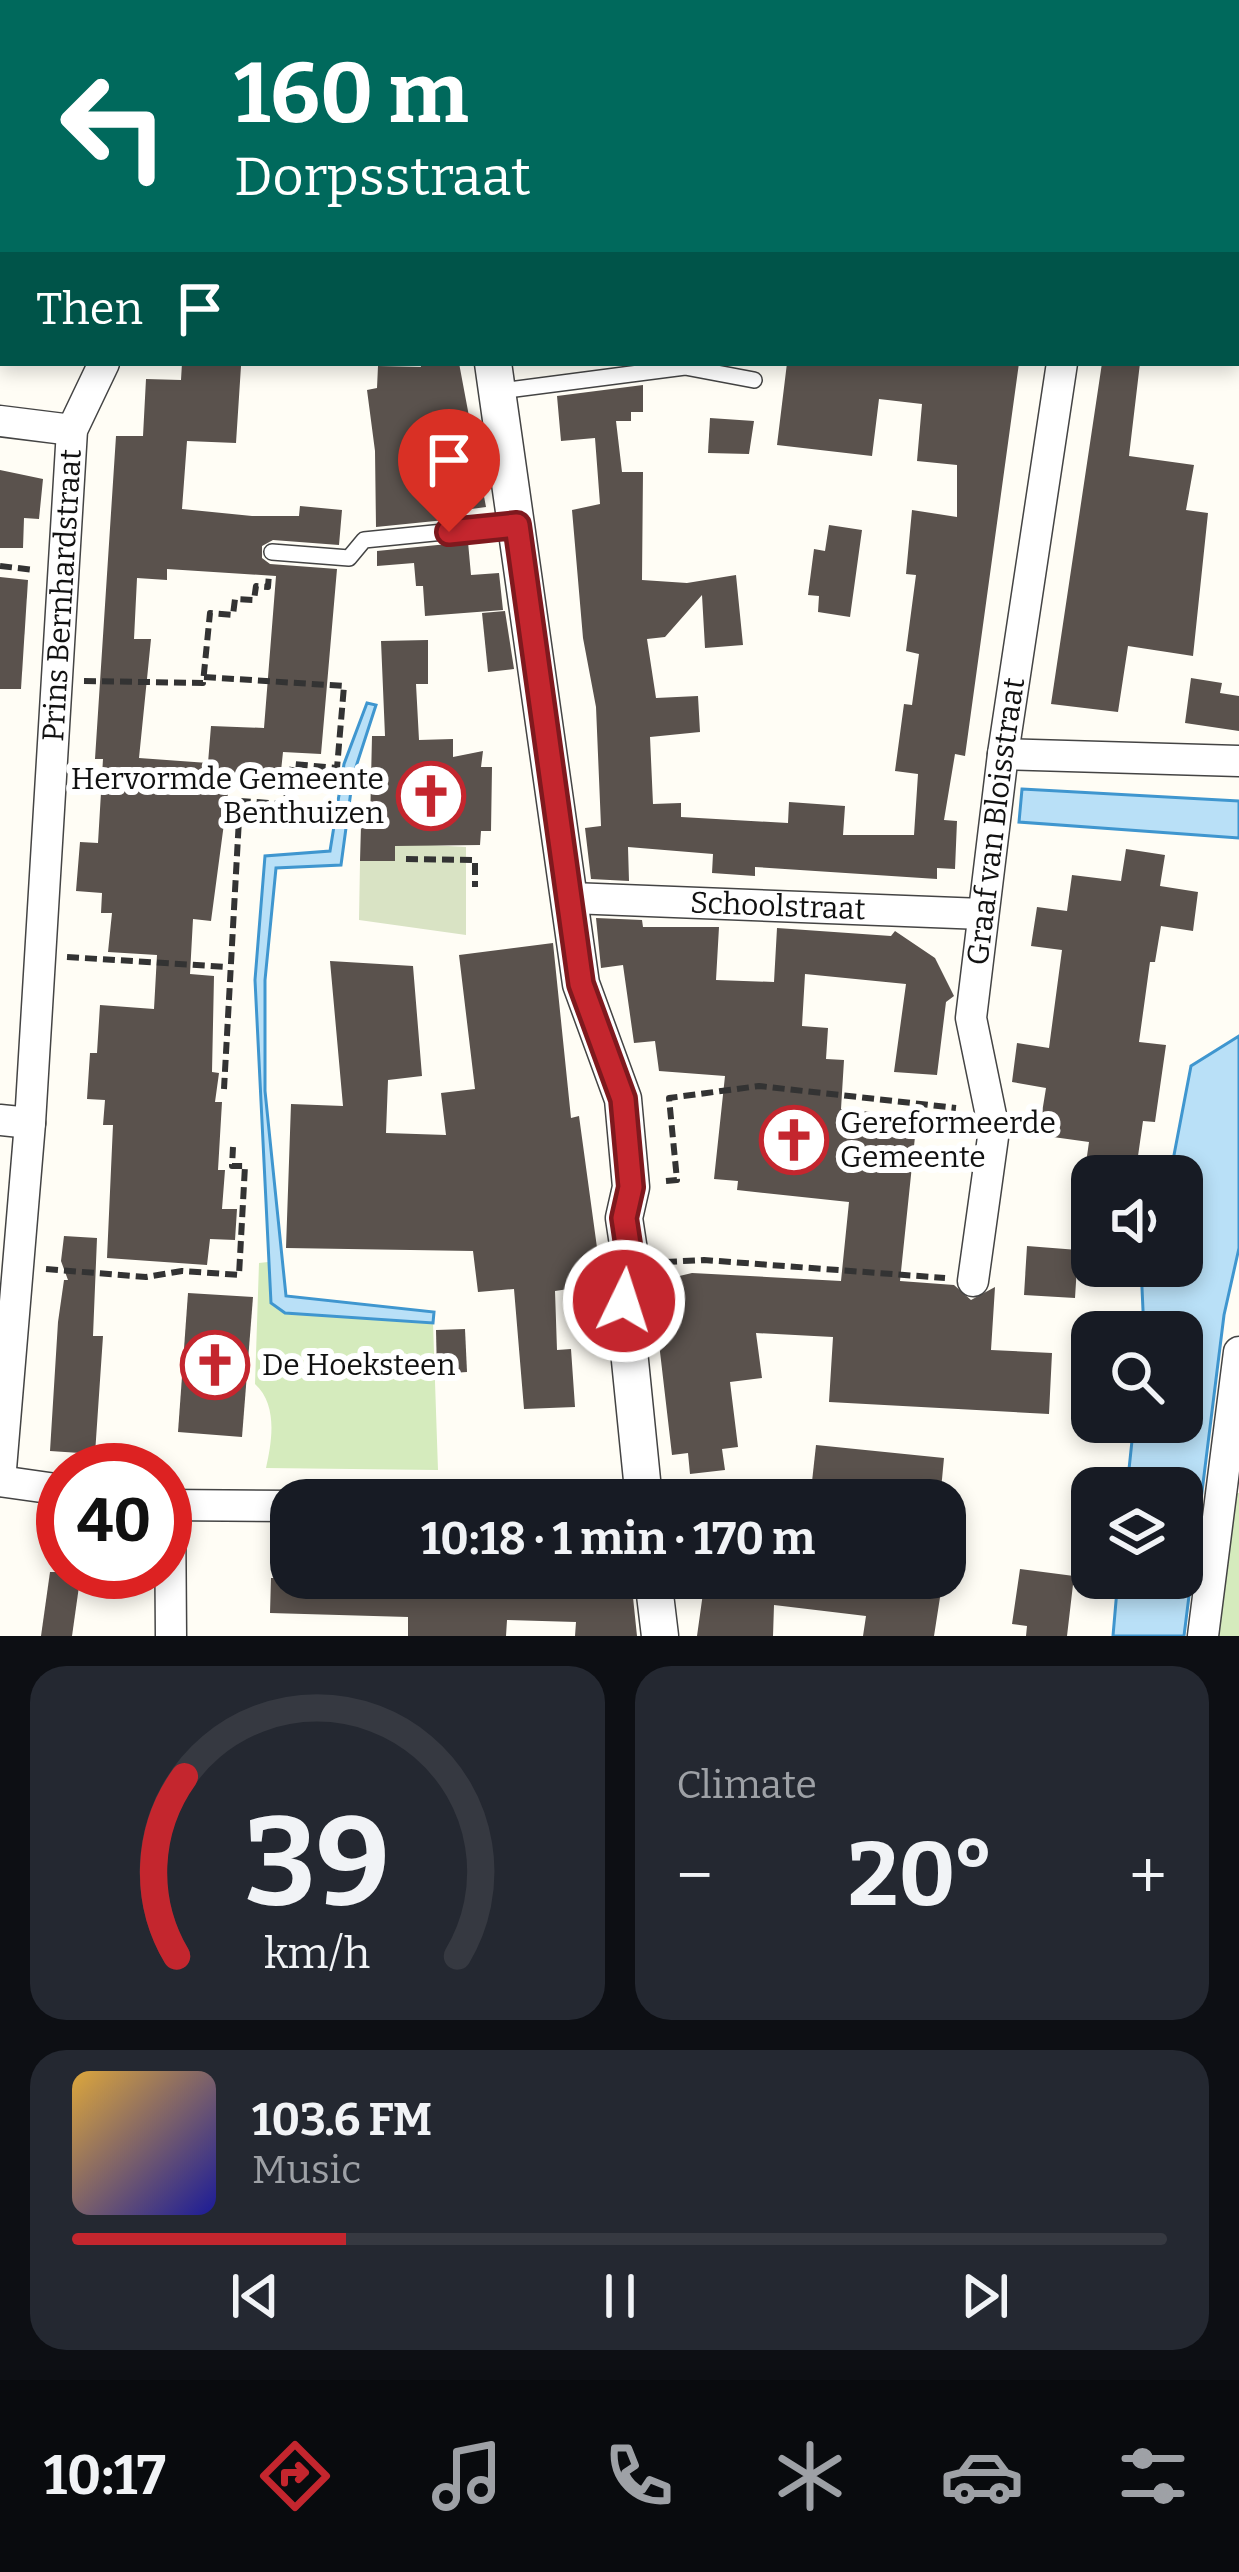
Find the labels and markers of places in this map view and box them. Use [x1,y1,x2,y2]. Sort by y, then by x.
pin [398,409,500,532]
place label: Hervormde Gemeente Benthuizen [71,761,384,831]
church icon: Hervormde Gemeente Benthuizen [396,761,466,831]
church icon: Gereformeerde Gemeente [759,1105,829,1175]
place label: Gereformeerde Gemeente [840,1105,1056,1175]
church icon: De Hoeksteen [180,1330,250,1400]
place label: De Hoeksteen [262,1347,456,1383]

